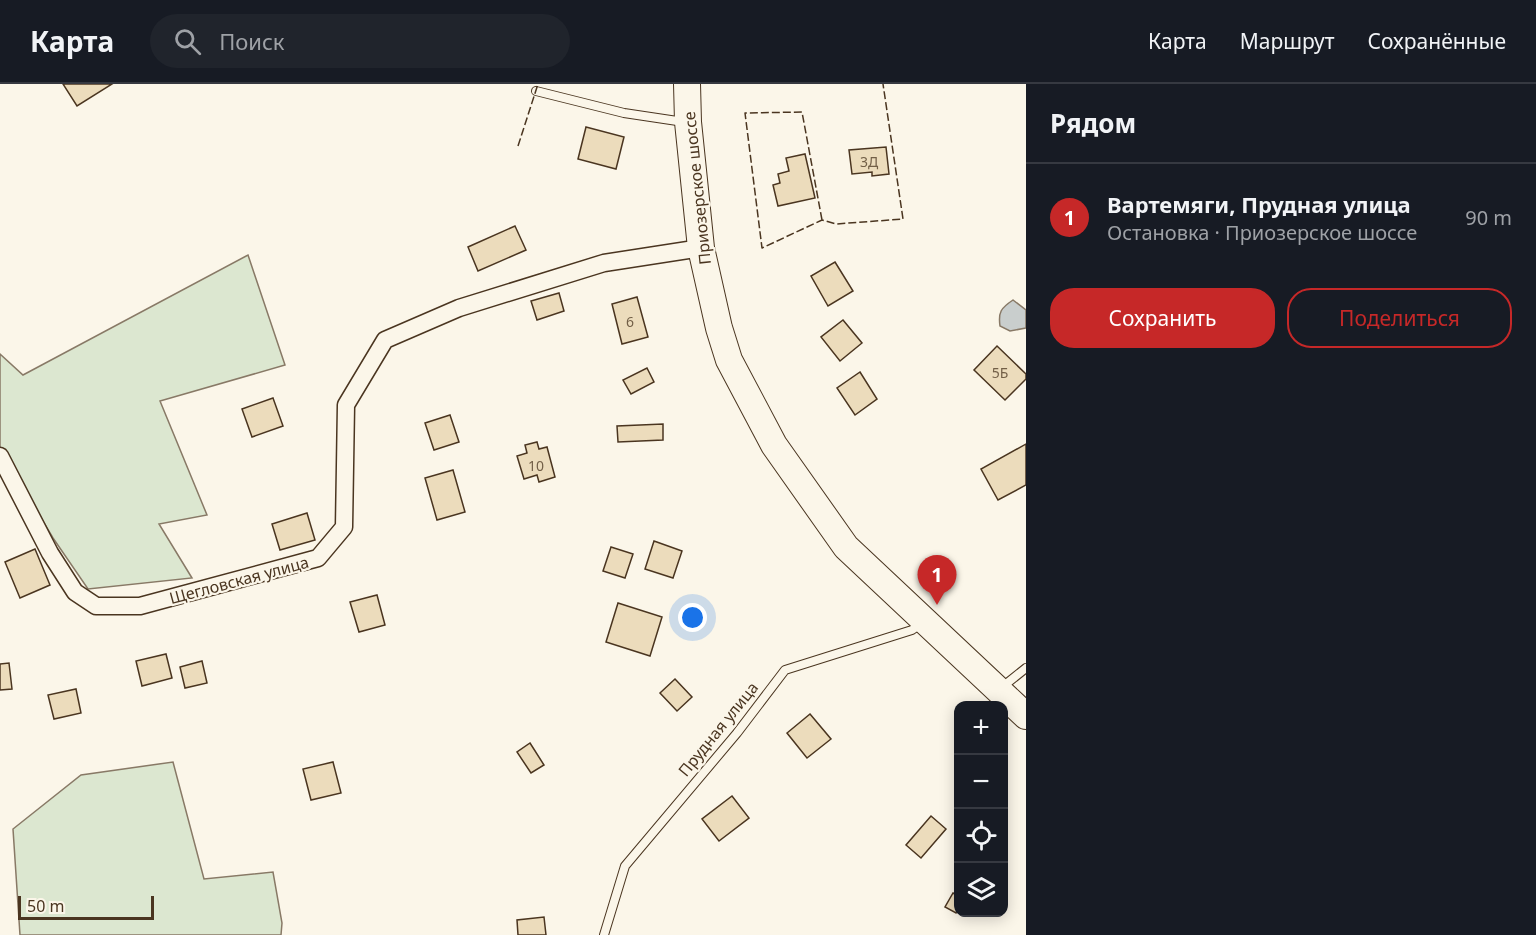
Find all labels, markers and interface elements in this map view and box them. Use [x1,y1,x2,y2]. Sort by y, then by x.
search box [150,14,570,68]
text: Карта [30,22,114,60]
icon: search [171,25,204,58]
text: Поиск [219,26,285,56]
text: Карта [1148,27,1207,55]
text: Маршрут [1240,27,1335,55]
text: Сохранённые [1368,27,1506,55]
text: Рядом [1050,105,1136,141]
street label: Приозерское шоссе [678,110,716,266]
house number: 3Д [860,152,879,171]
text: Вартемяги, Прудная улица [1107,189,1411,219]
text: 1 [1064,204,1075,231]
text: 90 m [1465,204,1512,231]
text: Остановка · Приозерское шоссе [1107,219,1417,246]
button: Сохранить [1050,288,1275,348]
button: Поделиться [1287,288,1512,348]
house number: 6 [626,312,634,331]
house number: 5Б [992,363,1008,382]
house number: 10 [528,456,544,475]
street label: Щегловская улица [167,551,311,609]
pin: 1 [918,556,956,605]
your location [678,603,707,632]
street label: Прудная улица [673,677,763,781]
map controls [954,701,1008,917]
button: + [954,701,1008,755]
button: − [954,755,1008,809]
button: locate [954,809,1008,863]
button: layers [954,863,1008,917]
scale bar [18,893,154,920]
text: 50 m [27,895,64,917]

